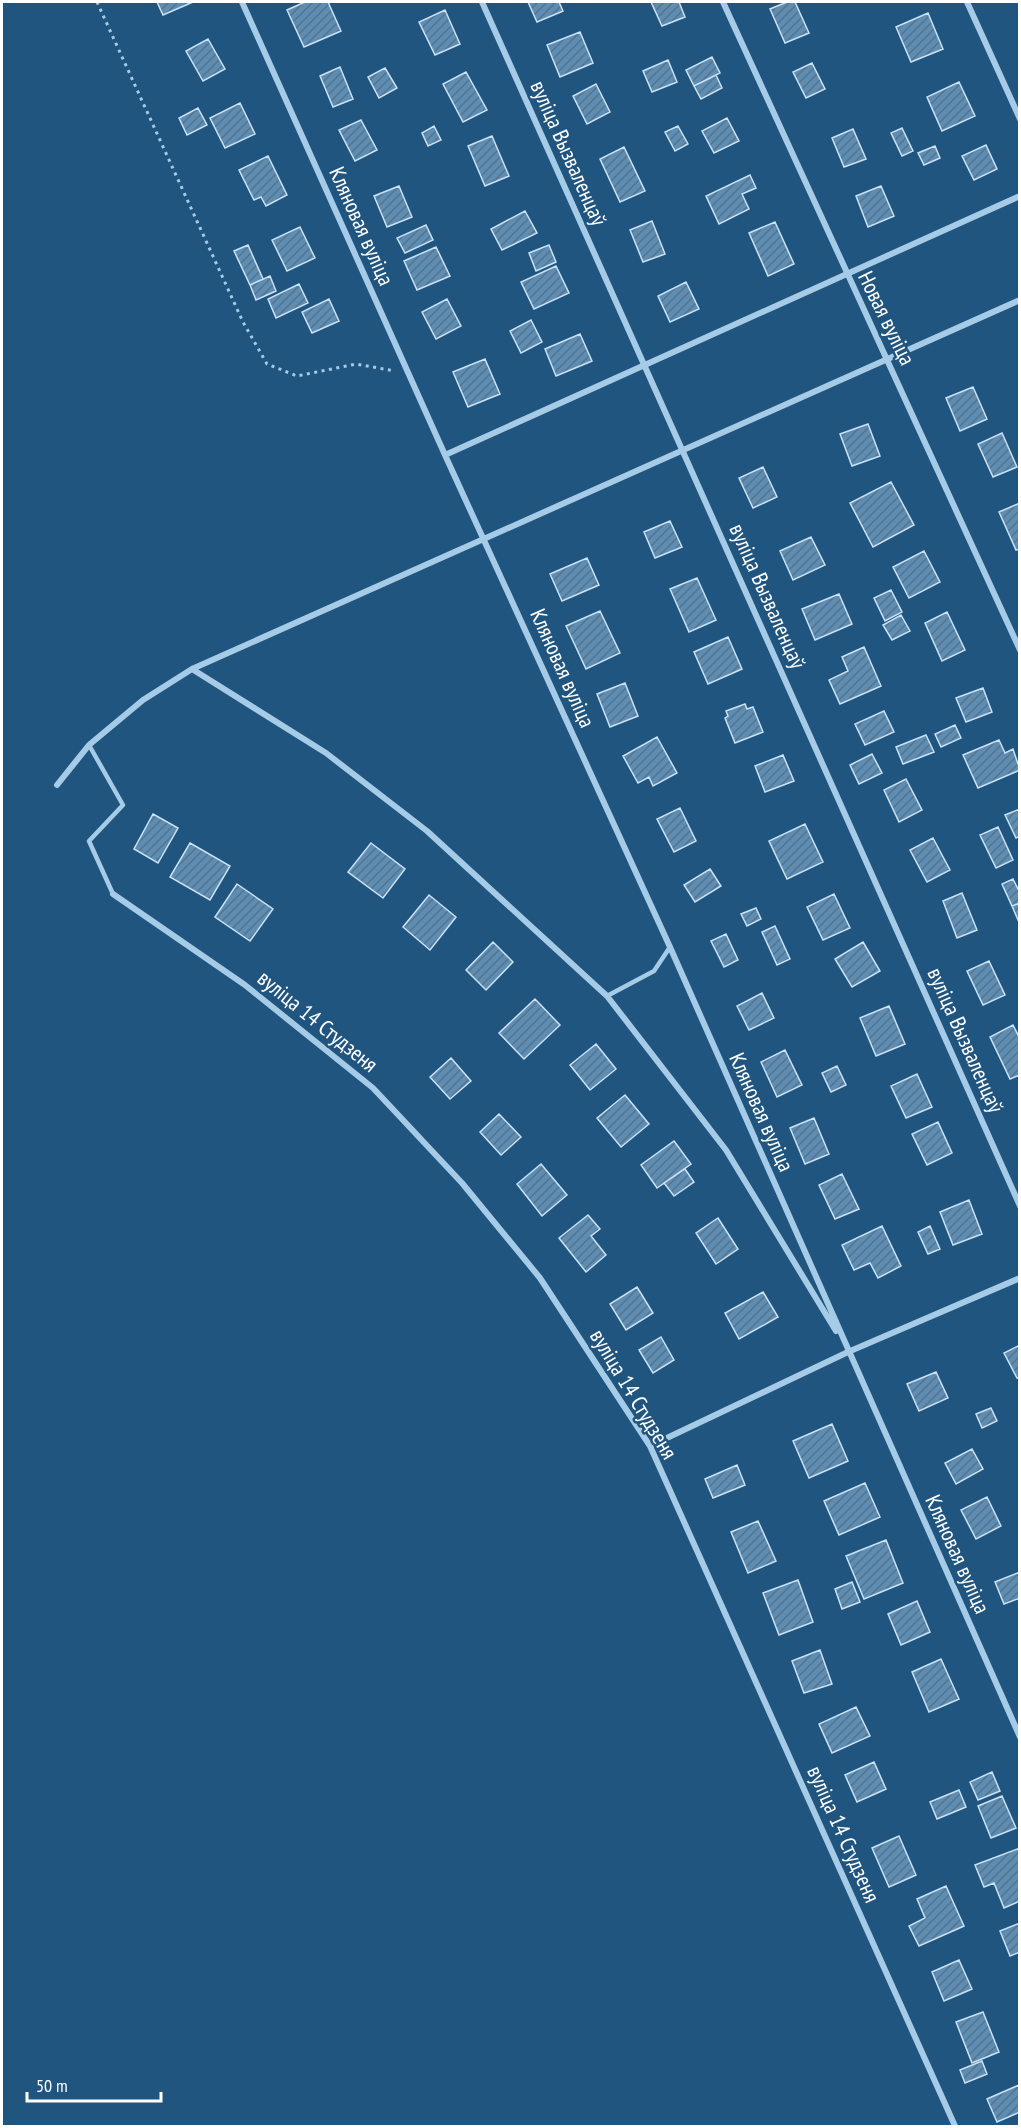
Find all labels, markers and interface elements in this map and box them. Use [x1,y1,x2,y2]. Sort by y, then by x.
street label: вуліца Вызваленцаў [525,76,614,230]
street label: Кляновая вуліца [323,162,401,290]
street label: Новая вуліца [852,266,922,370]
street label: вуліца Вызваленцаў [724,519,813,673]
street label: Кляновая вуліца [524,604,602,732]
street label: вуліца Вызваленцаў [922,963,1011,1117]
street label: вуліца 14 Студзеня [252,964,384,1078]
street label: Кляновая вуліца [723,1048,801,1176]
street label: вуліца 14 Студзеня [584,1324,684,1464]
street label: Кляновая вуліца [919,1490,997,1618]
street label: вуліца 14 Студзеня [801,1761,887,1907]
scale bar [27,2065,160,2103]
text: 50 m [36,2074,68,2097]

